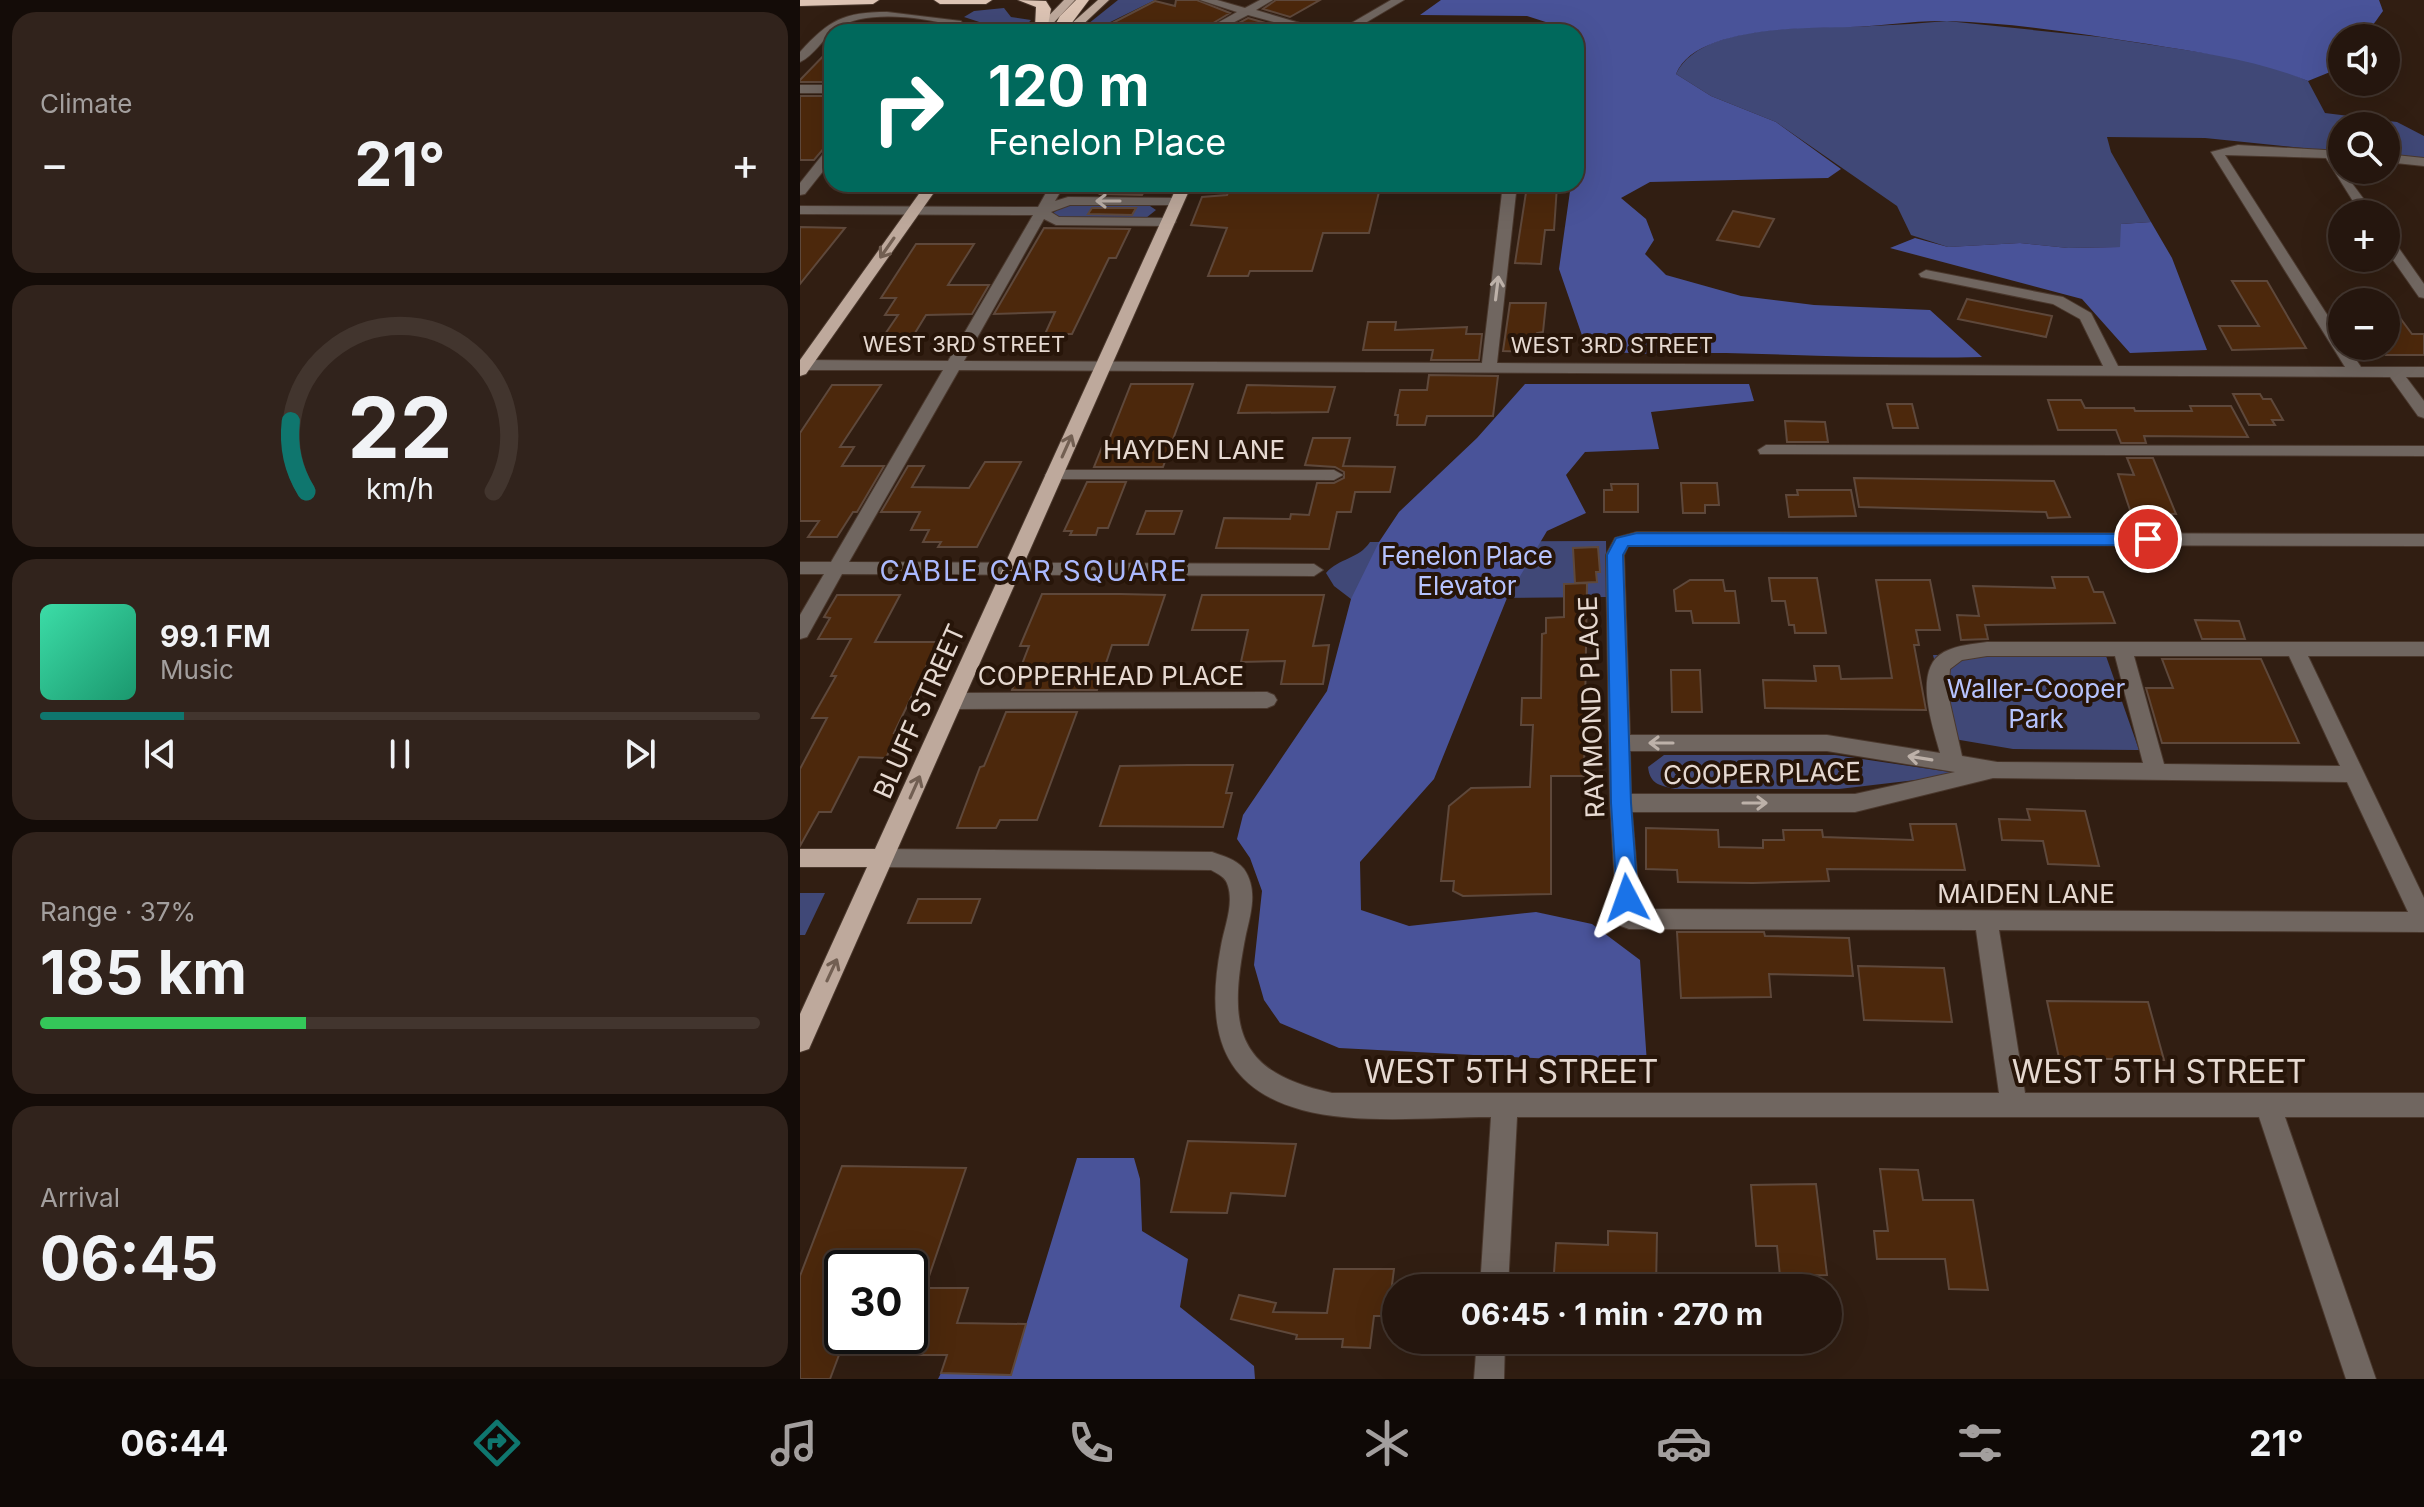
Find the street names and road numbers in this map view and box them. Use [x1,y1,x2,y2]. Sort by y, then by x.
street label: WEST 3RD STREET [863,331,1065,357]
street label: WEST 3RD STREET [1511,332,1713,358]
street label: HAYDEN LANE [1103,434,1285,465]
street label: RAYMOND PLACE [1572,595,1610,819]
street label: BLUFF STREET [867,619,971,803]
street label: COPPERHEAD PLACE [978,660,1244,691]
street label: COOPER PLACE [1663,756,1861,790]
street label: MAIDEN LANE [1937,878,2115,909]
street label: WEST 5TH STREET [1364,1052,1658,1091]
street label: WEST 5TH STREET [2012,1052,2306,1091]

